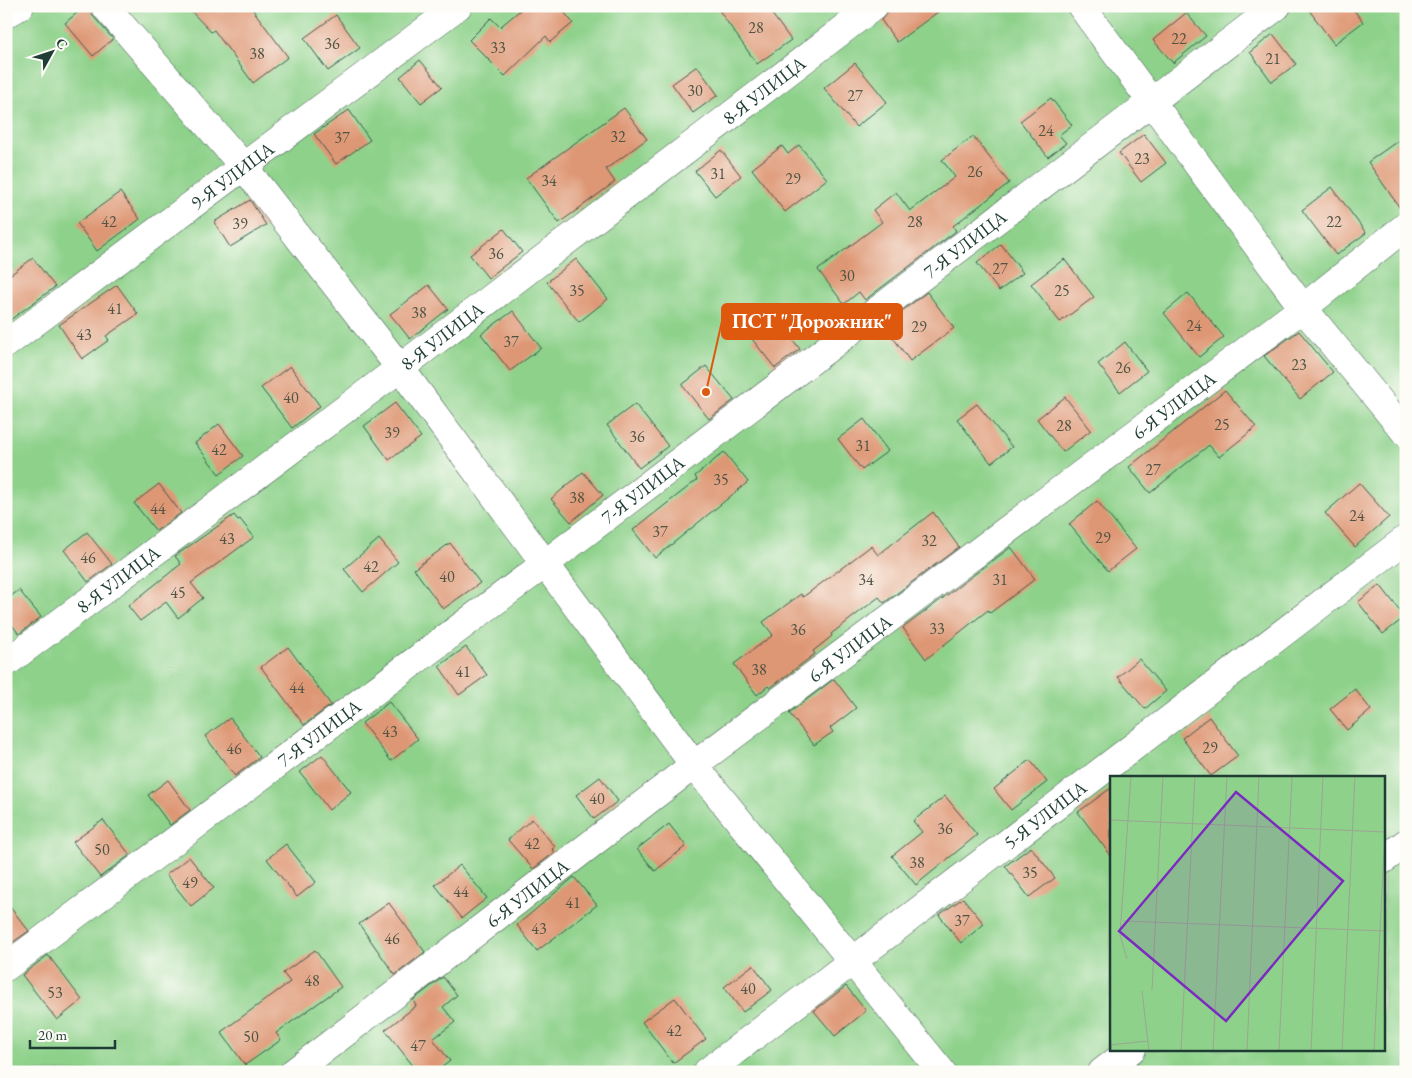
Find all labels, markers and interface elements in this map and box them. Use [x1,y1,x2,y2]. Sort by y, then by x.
house number: 28 [748,17,764,38]
north arrow [28,28,78,78]
house number: 22 [1171,28,1187,49]
house number: 36 [324,33,340,54]
text: С [52,34,72,53]
house number: 33 [490,37,506,58]
house number: 38 [249,43,265,64]
house number: 21 [1265,48,1281,69]
street label: 8-Я УЛИЦА [717,50,811,130]
house number: 30 [687,80,703,101]
house number: 27 [847,85,863,106]
house number: 24 [1038,120,1054,141]
house number: 32 [610,126,626,147]
house number: 37 [334,127,350,148]
street label: 9-Я УЛИЦА [185,135,279,215]
house number: 23 [1134,148,1150,169]
house number: 26 [967,161,983,182]
house number: 31 [710,163,726,184]
house number: 29 [785,168,801,189]
house number: 34 [541,170,557,191]
street label: 7-Я УЛИЦА [918,204,1012,284]
house number: 42 [101,211,117,232]
house number: 28 [907,211,923,232]
house number: 22 [1326,211,1342,232]
house number: 39 [232,213,248,234]
house number: 36 [488,243,504,264]
house number: 27 [992,258,1008,279]
house number: 30 [839,265,855,286]
house number: 35 [569,280,585,301]
house number: 25 [1054,280,1070,301]
street label: 8-Я УЛИЦА [395,296,489,376]
house number: 41 [107,298,123,319]
house number: 38 [411,302,427,323]
callout: ПСТ "Дорожник" [722,304,902,339]
text: ПСТ "Дорожник" [732,308,892,334]
house number: 24 [1186,315,1202,336]
house number: 29 [911,316,927,337]
house number: 43 [76,324,92,345]
house number: 37 [503,331,519,352]
house number: 23 [1291,354,1307,375]
house number: 26 [1115,357,1131,378]
street label: 6-Я УЛИЦА [1127,365,1221,445]
house number: 40 [283,387,299,408]
house number: 25 [1214,414,1230,435]
house number: 28 [1056,415,1072,436]
house number: 39 [384,422,400,443]
house number: 36 [629,426,645,447]
house number: 31 [855,435,871,456]
house number: 42 [211,439,227,460]
street label: 7-Я УЛИЦА [596,449,690,529]
house number: 27 [1145,459,1161,480]
house number: 35 [713,469,729,490]
house number: 38 [569,487,585,508]
house number: 44 [150,498,166,519]
house number: 24 [1349,505,1365,526]
house number: 37 [652,521,668,542]
house number: 29 [1095,527,1111,548]
house number: 43 [219,528,235,549]
house number: 32 [921,530,937,551]
street label: 8-Я УЛИЦА [71,539,166,619]
house number: 46 [80,547,96,568]
house number: 42 [363,556,379,577]
house number: 40 [439,566,455,587]
house number: 34 [858,569,874,590]
house number: 31 [992,569,1008,590]
house number: 45 [170,582,186,603]
street label: 6-Я УЛИЦА [803,608,897,688]
house number: 33 [929,618,945,639]
house number: 36 [790,619,806,640]
house number: 38 [751,659,767,680]
house number: 41 [455,661,471,682]
house number: 44 [289,677,305,698]
street label: 7-Я УЛИЦА [272,693,367,772]
house number: 43 [382,721,398,742]
house number: 29 [1202,737,1218,758]
house number: 46 [226,738,242,759]
street label: 5-Я УЛИЦА [998,774,1092,854]
inset map [1110,776,1384,1050]
house number: 40 [589,788,605,809]
house number: 36 [937,818,953,839]
house number: 42 [524,833,540,854]
house number: 50 [94,839,110,860]
house number: 38 [909,852,925,873]
street label: 6-Я УЛИЦА [481,853,575,933]
house number: 35 [1022,862,1038,883]
house number: 49 [182,872,198,893]
house number: 44 [453,881,469,902]
house number: 41 [565,892,581,913]
house number: 37 [954,910,970,931]
house number: 43 [531,918,547,939]
house number: 46 [384,928,400,949]
house number: 48 [304,970,320,991]
house number: 40 [740,978,756,999]
house number: 53 [47,982,63,1003]
scale bar [30,1018,115,1050]
house number: 42 [666,1020,682,1041]
text: 20 m [38,1025,67,1044]
house number: 50 [243,1026,259,1047]
house number: 47 [410,1035,426,1056]

